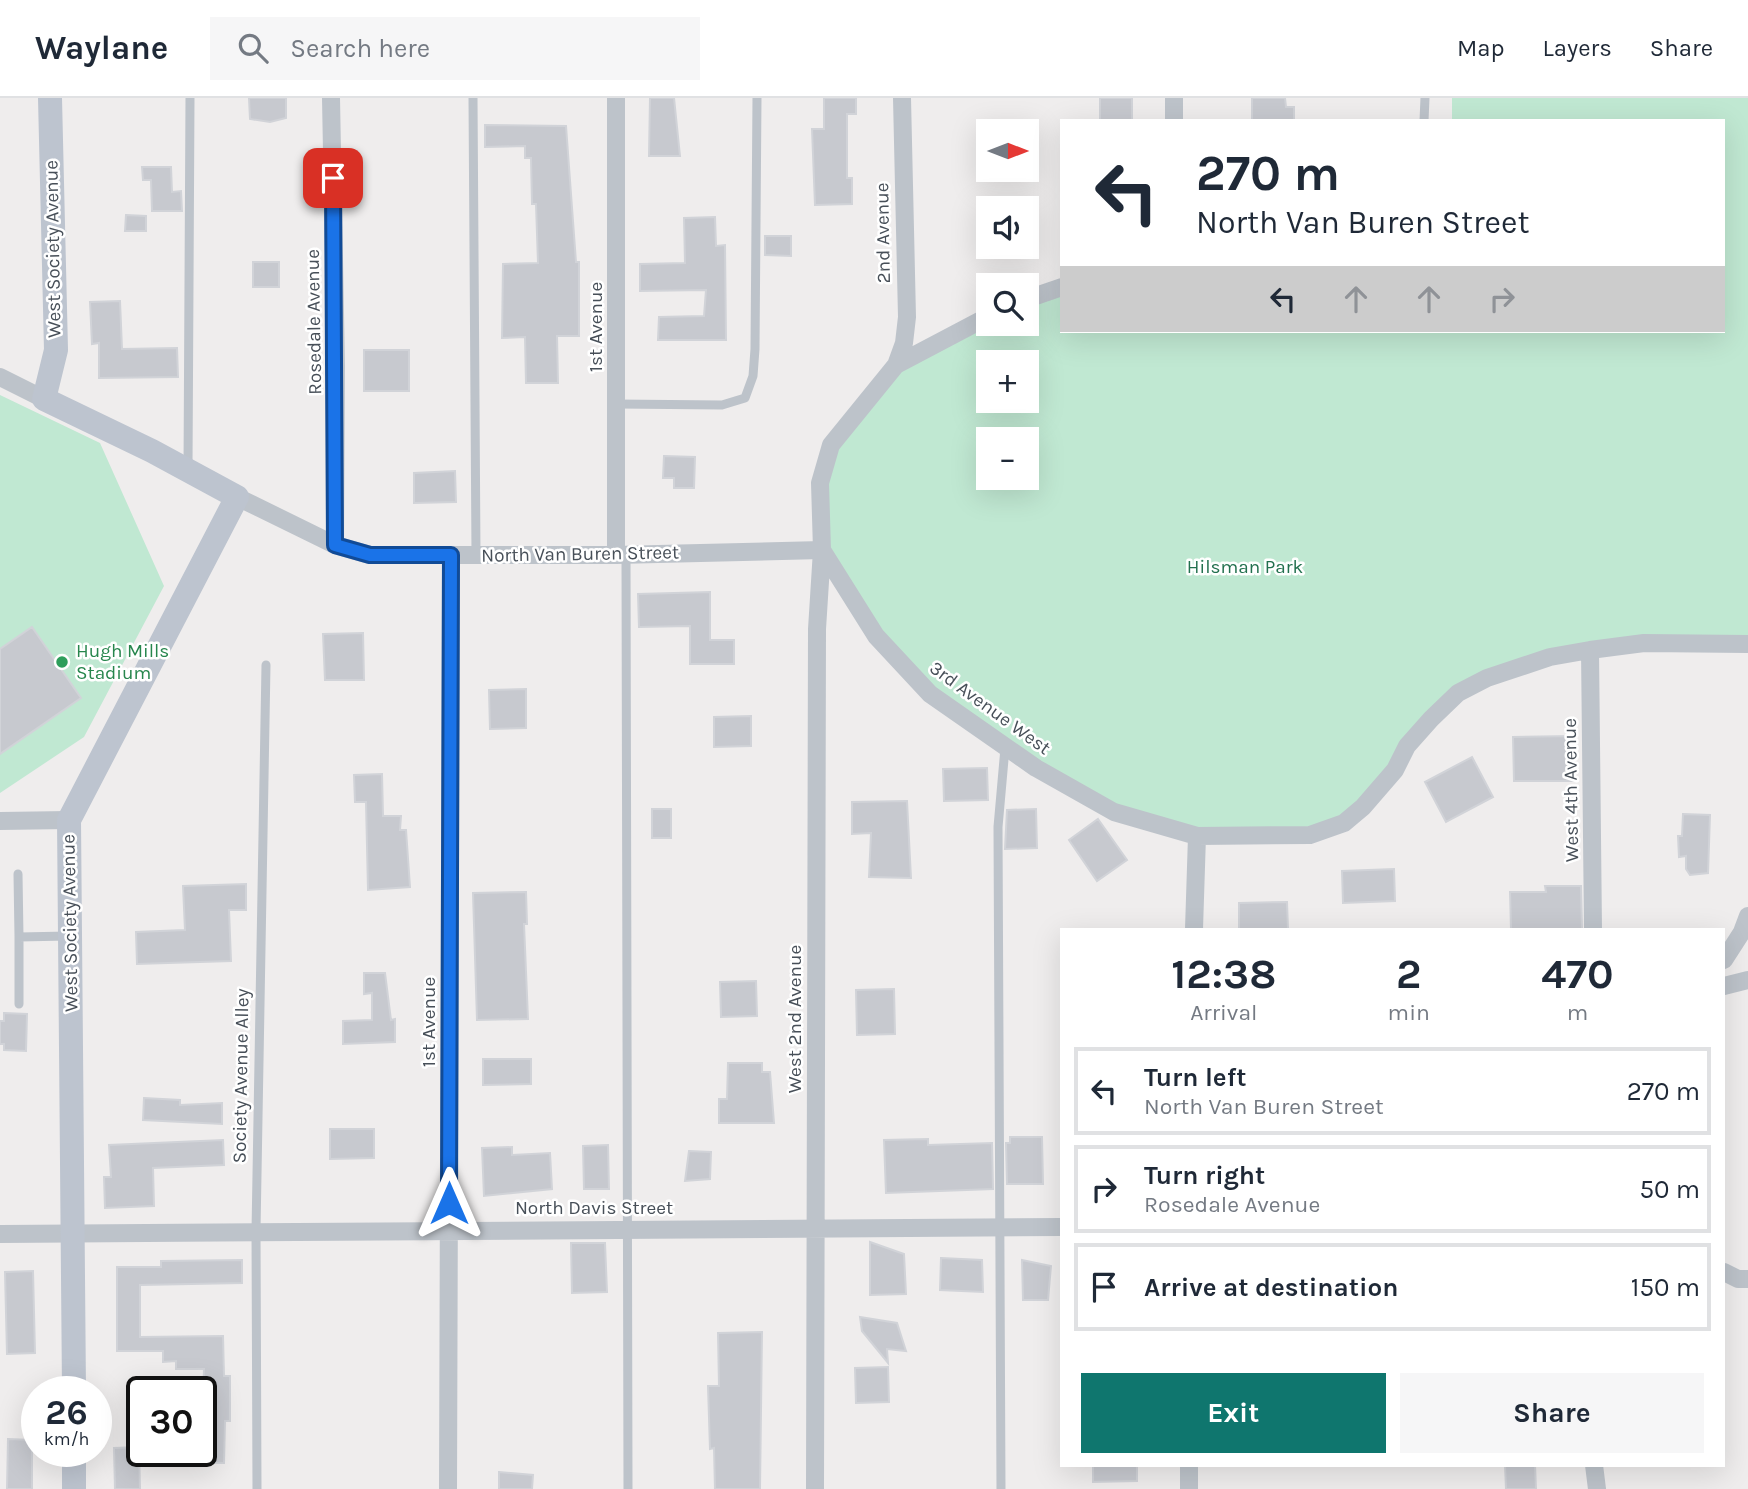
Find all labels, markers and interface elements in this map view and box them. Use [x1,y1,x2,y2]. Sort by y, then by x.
search box [210,17,700,80]
text: Waylane [35,29,168,67]
icon: search [234,29,272,67]
text: Search here [290,33,430,64]
text: Map [1457,34,1505,62]
text: Layers [1543,34,1612,62]
text: Share [1650,34,1713,62]
north arrow [976,119,1040,182]
map controls [976,119,1039,490]
text: 270 m [1196,145,1340,202]
icon: left [1081,147,1172,238]
pin [303,148,363,208]
icon: arrive [314,159,352,197]
street label: West Society Avenue [40,160,66,338]
street label: 2nd Avenue [871,182,895,284]
button: sound [976,196,1039,259]
text: North Van Buren Street [1196,204,1529,241]
street label: Rosedale Avenue [302,249,326,395]
button: search [976,273,1039,336]
icon: left [1264,280,1302,318]
icon: ahead [1337,280,1375,318]
icon: ahead [1410,280,1448,318]
icon: right [1483,280,1521,318]
street label: 1st Avenue [585,282,607,372]
button: + [976,350,1039,413]
button: − [976,427,1039,490]
street label: North Van Buren Street [481,541,679,567]
park label: Hilsman Park [1187,556,1304,578]
place label: Hugh Mills Stadium [76,640,169,684]
marker: Hugh Mills Stadium [54,654,70,670]
street label: 3rd Avenue West [925,657,1055,759]
street label: West 4th Avenue [1559,718,1583,862]
street label: West Society Avenue [57,834,83,1012]
street label: West 2nd Avenue [784,945,806,1093]
text: 12:38 [1171,949,1276,999]
text: 2 [1396,949,1421,999]
text: 470 [1541,949,1614,999]
street label: 1st Avenue [418,977,440,1067]
street label: Society Avenue Alley [228,988,254,1164]
text: Arrival [1190,999,1257,1026]
text: min [1388,999,1430,1026]
text: m [1567,999,1588,1026]
text: Turn left [1144,1062,1246,1093]
icon: left [1085,1072,1123,1110]
text: 270 m [1627,1076,1700,1107]
text: North Van Buren Street [1144,1093,1384,1120]
text: Turn right [1144,1160,1265,1191]
position arrow [412,1166,486,1240]
icon: right [1085,1170,1123,1208]
text: 50 m [1639,1174,1700,1205]
text: Rosedale Avenue [1144,1191,1320,1218]
street label: North Davis Street [515,1197,673,1219]
icon: arrive [1085,1268,1123,1306]
text: Arrive at destination [1144,1272,1398,1303]
text: 150 m [1631,1272,1700,1303]
button: Exit [1081,1373,1386,1453]
button: Share [1400,1373,1704,1453]
speed limit sign: 30 [126,1376,217,1467]
text: 26 [45,1392,88,1433]
text: km/h [44,1428,89,1450]

